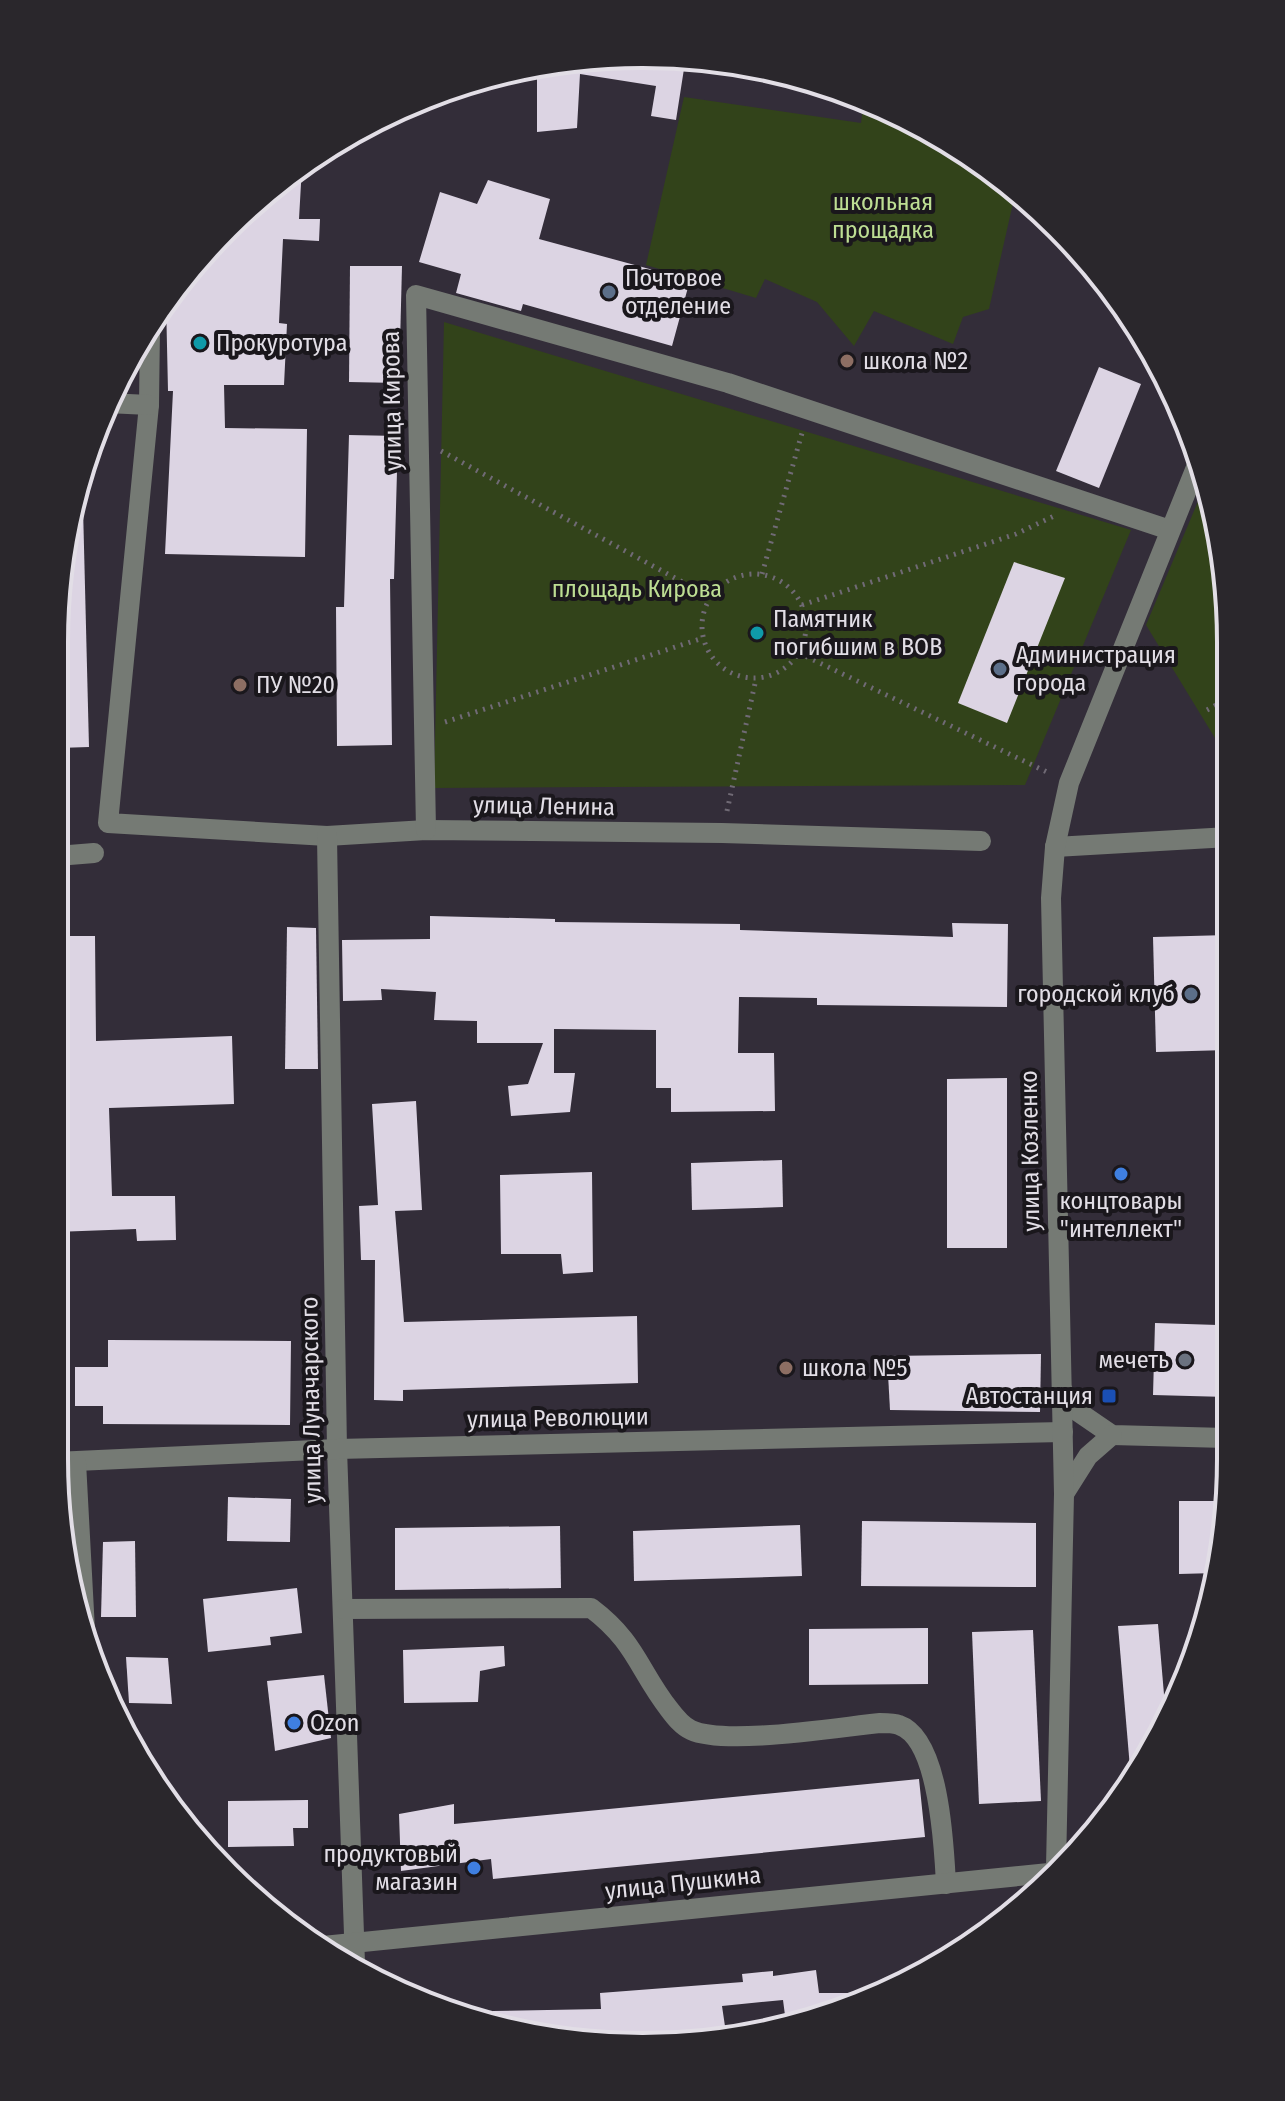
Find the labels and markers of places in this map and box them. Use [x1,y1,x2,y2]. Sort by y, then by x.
place label: Почтовое отделение [625,264,731,320]
marker: Почтовое отделение [600,283,618,301]
place label: Прокуротура [216,329,347,357]
marker: Прокуротура [191,334,209,352]
place label: школа №2 [863,347,968,375]
marker: школа №2 [838,352,856,370]
place label: Памятник погибшим в ВОВ [773,605,942,661]
marker: Памятник погибшим в ВОВ [748,624,766,642]
place label: Администрация города [1016,641,1176,697]
marker: Администрация города [991,660,1009,678]
place label: ПУ №20 [256,671,335,699]
marker: ПУ №20 [231,676,249,694]
place label: городской клуб [1017,980,1175,1008]
marker: городской клуб [1182,985,1200,1003]
marker: концтовары "интеллект" [1112,1165,1130,1183]
place label: концтовары "интеллект" [1060,1187,1182,1243]
place label: мечеть [1099,1346,1169,1374]
marker: мечеть [1176,1351,1194,1369]
place label: школа №5 [802,1354,907,1382]
marker: школа №5 [777,1359,795,1377]
place label: Автостанция [966,1382,1093,1410]
marker: Автостанция [1100,1387,1118,1405]
place label: Ozon [310,1709,359,1737]
marker: Ozon [285,1714,303,1732]
place label: продуктовый магазин [323,1840,458,1896]
marker: продуктовый магазин [465,1859,483,1877]

